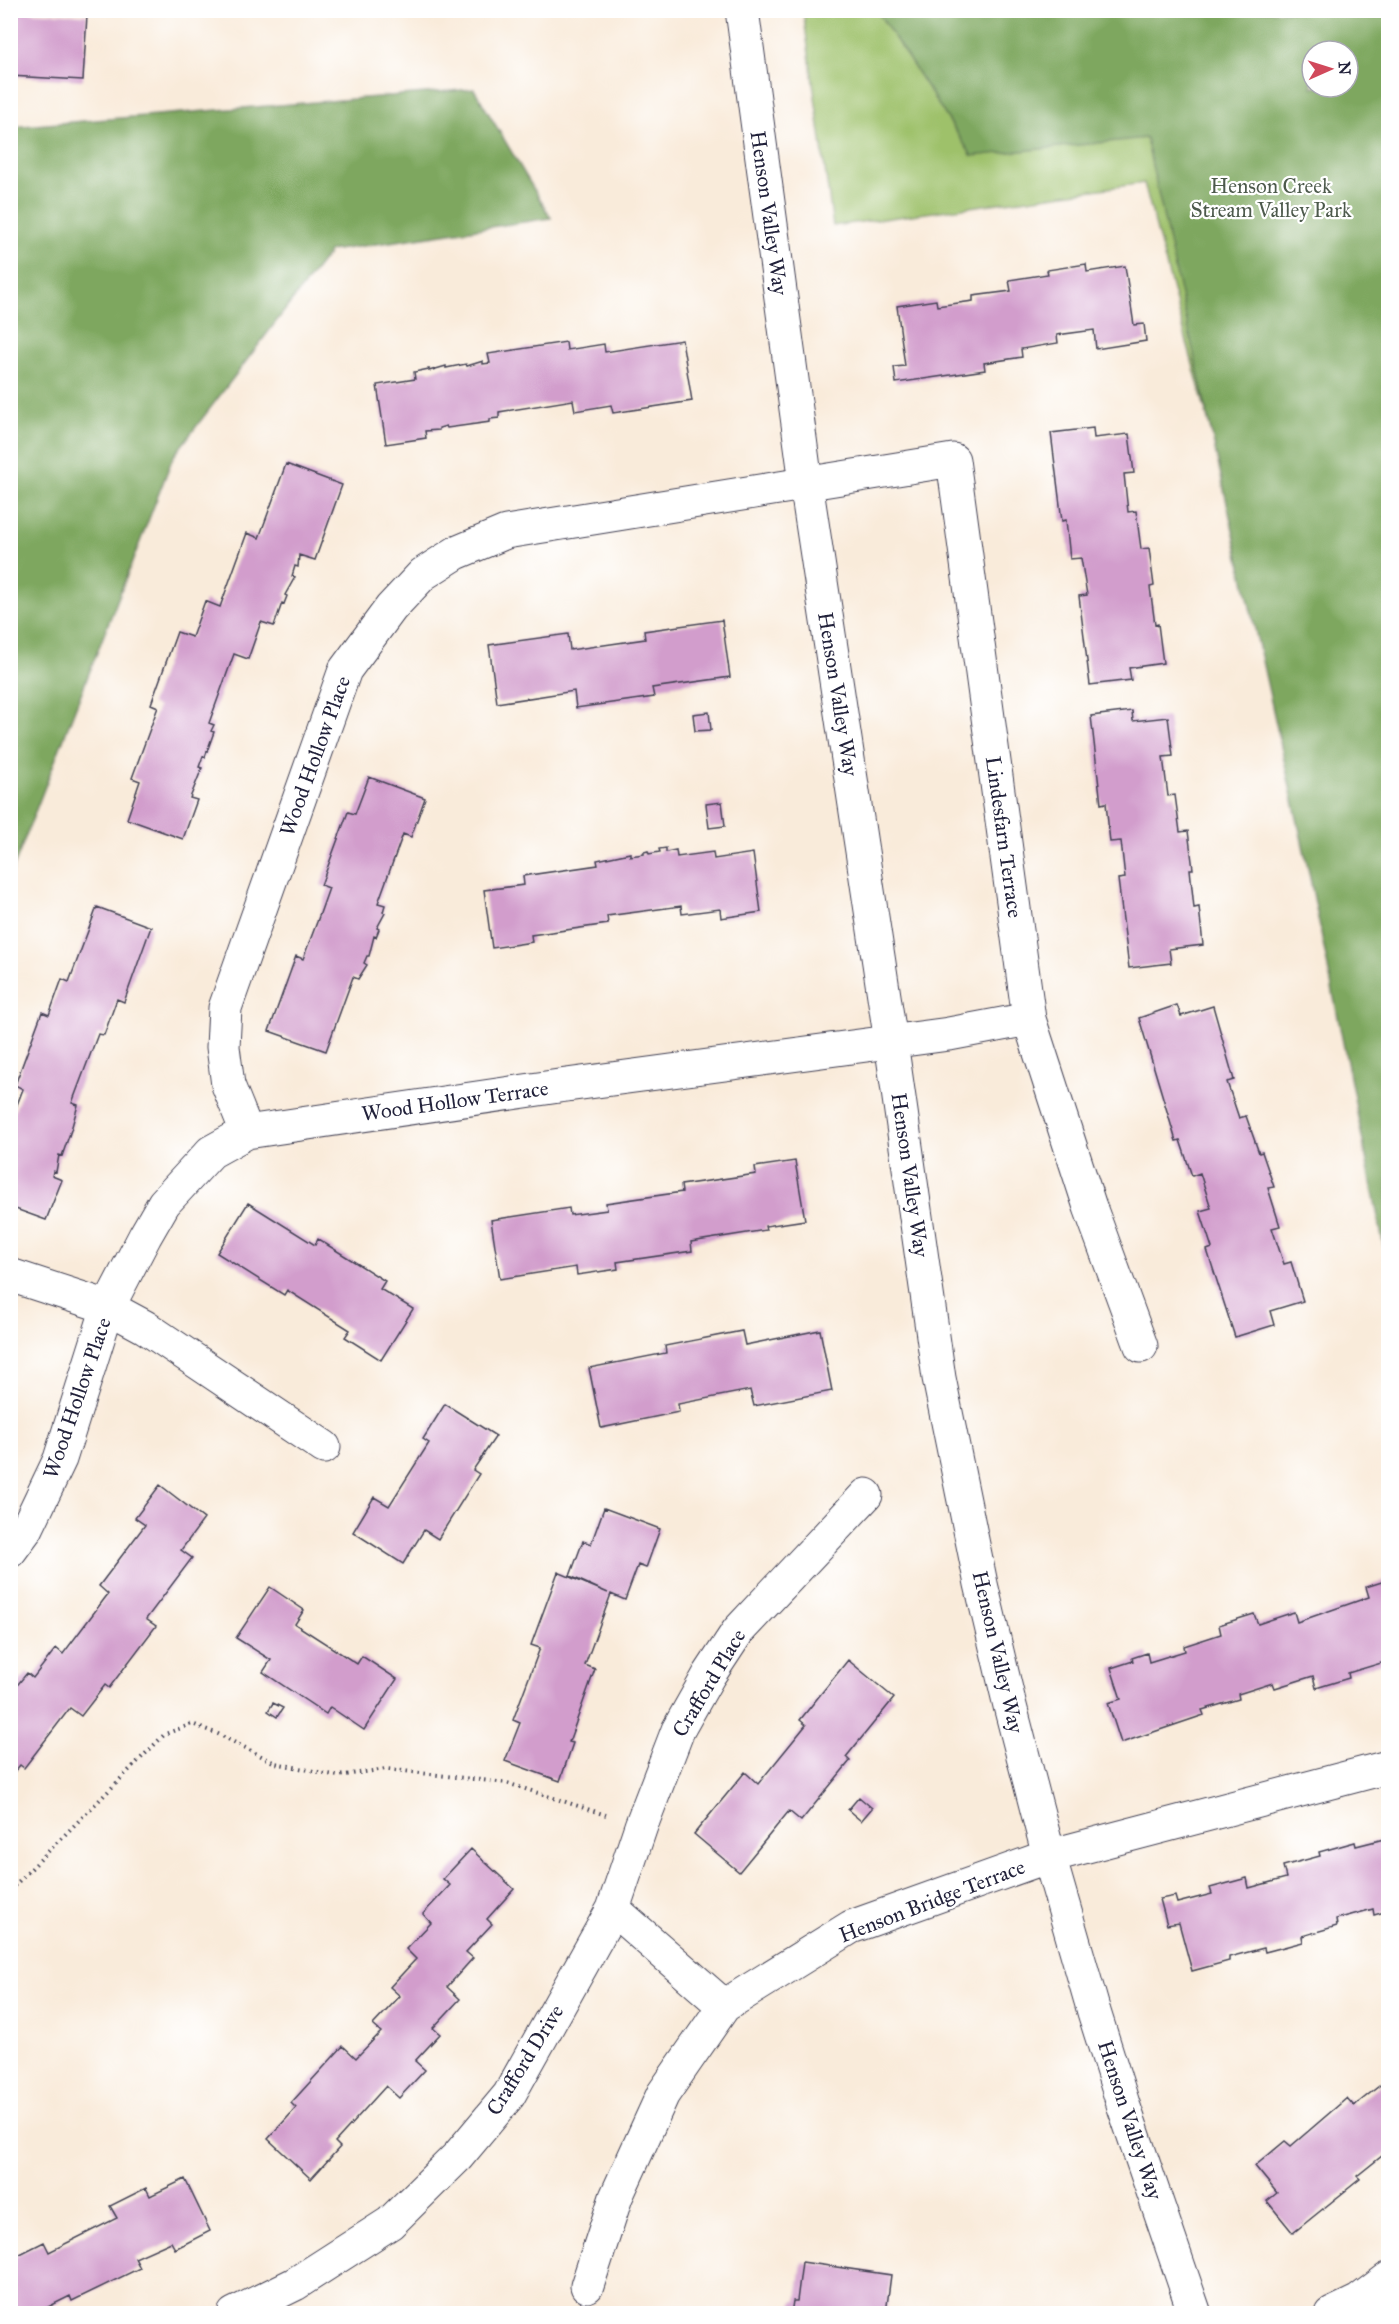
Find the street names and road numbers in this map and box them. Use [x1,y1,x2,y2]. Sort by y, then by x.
street label: Henson Valley Way [745,129,794,298]
street label: Henson Valley Way [812,610,864,779]
street label: Wood Hollow Place [274,672,356,840]
street label: Lindesfarn Terrace [980,754,1028,920]
street label: Wood Hollow Terrace [360,1075,550,1127]
street label: Henson Valley Way [886,1091,935,1260]
street label: Wood Hollow Place [37,1314,117,1482]
street label: Henson Valley Way [967,1568,1030,1737]
street label: Crafford Place [667,1624,752,1742]
street label: Henson Bridge Terrace [835,1853,1029,1948]
street label: Crafford Drive [481,2000,569,2120]
street label: Henson Valley Way [1092,2037,1168,2204]

